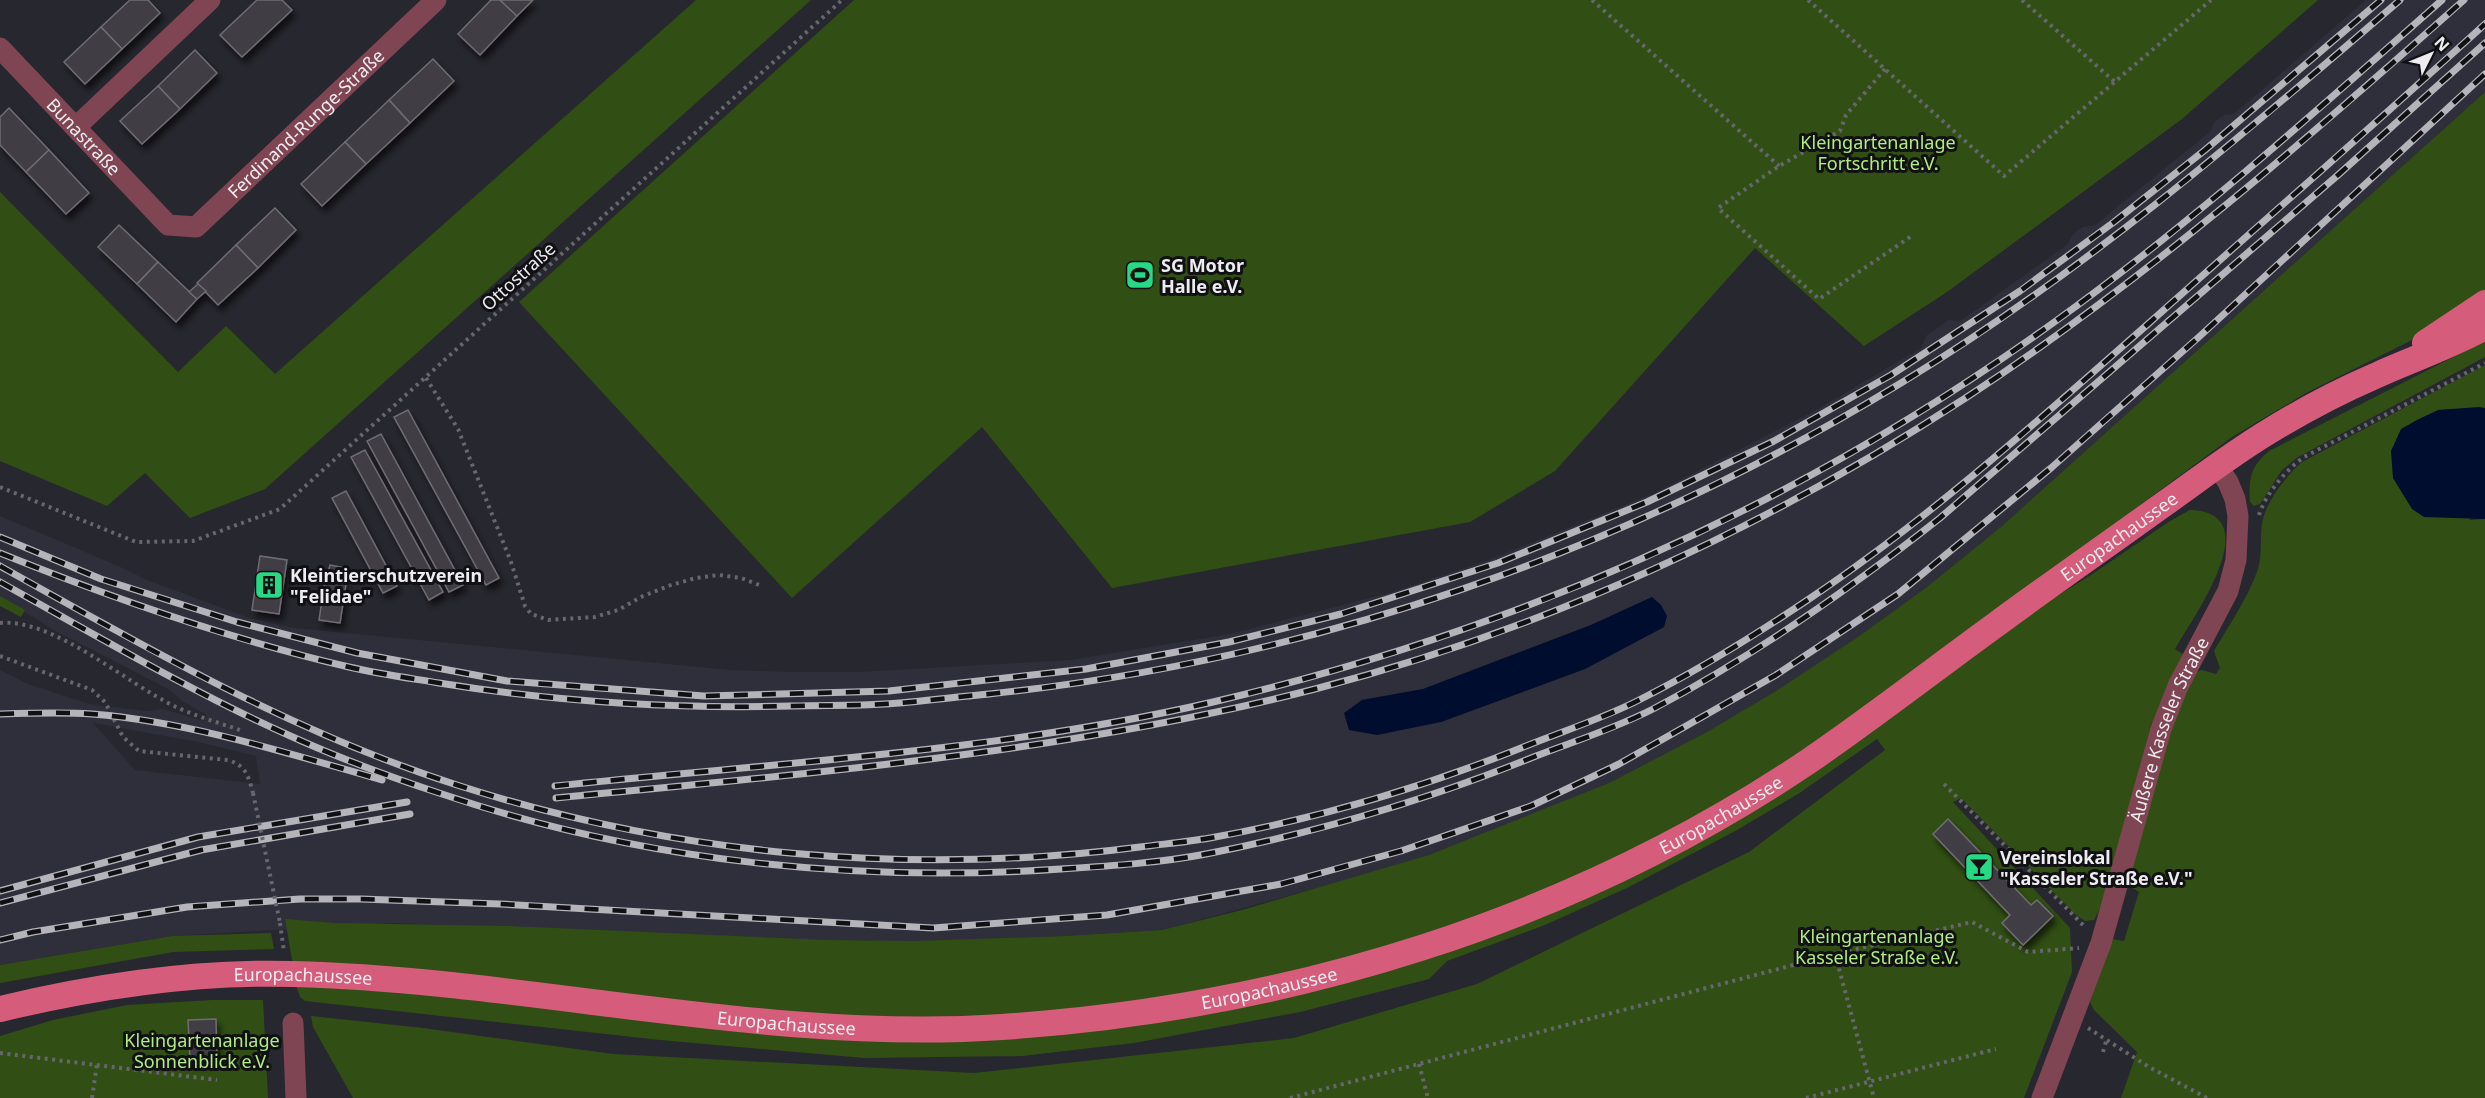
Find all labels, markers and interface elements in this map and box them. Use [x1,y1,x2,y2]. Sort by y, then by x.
north arrow [2401,24,2461,84]
text: N [2429,32,2454,56]
street label: Ferdinand-Runge-Straße [222,43,389,203]
street label: Bunastraße [42,93,126,180]
park label: Kleingartenanlage Fortschritt e.V. [1800,130,1956,175]
street label: Ottostraße [476,236,560,316]
place label: SG Motor Halle e.V. [1161,253,1244,298]
sports icon: SG Motor Halle e.V. [1124,259,1156,291]
street label: Europachaussee [2055,486,2182,586]
place label: Kleintierschutzverein "Felidae" [290,563,482,608]
building icon: Kleintierschutzverein "Felidae" [253,569,285,601]
street label: Äußere Kasseler Straße [2123,633,2214,825]
street label: Europachaussee [1655,770,1787,860]
place label: Vereinslokal "Kasseler Straße e.V." [2000,845,2193,890]
bar icon: Vereinslokal "Kasseler Straße e.V." [1963,851,1995,883]
park label: Kleingartenanlage Kasseler Straße e.V. [1795,924,1959,969]
street label: Europachaussee [1199,961,1340,1014]
street label: Europachaussee [233,962,373,990]
street label: Europachaussee [716,1005,856,1040]
park label: Kleingartenanlage Sonnenblick e.V. [124,1028,280,1073]

